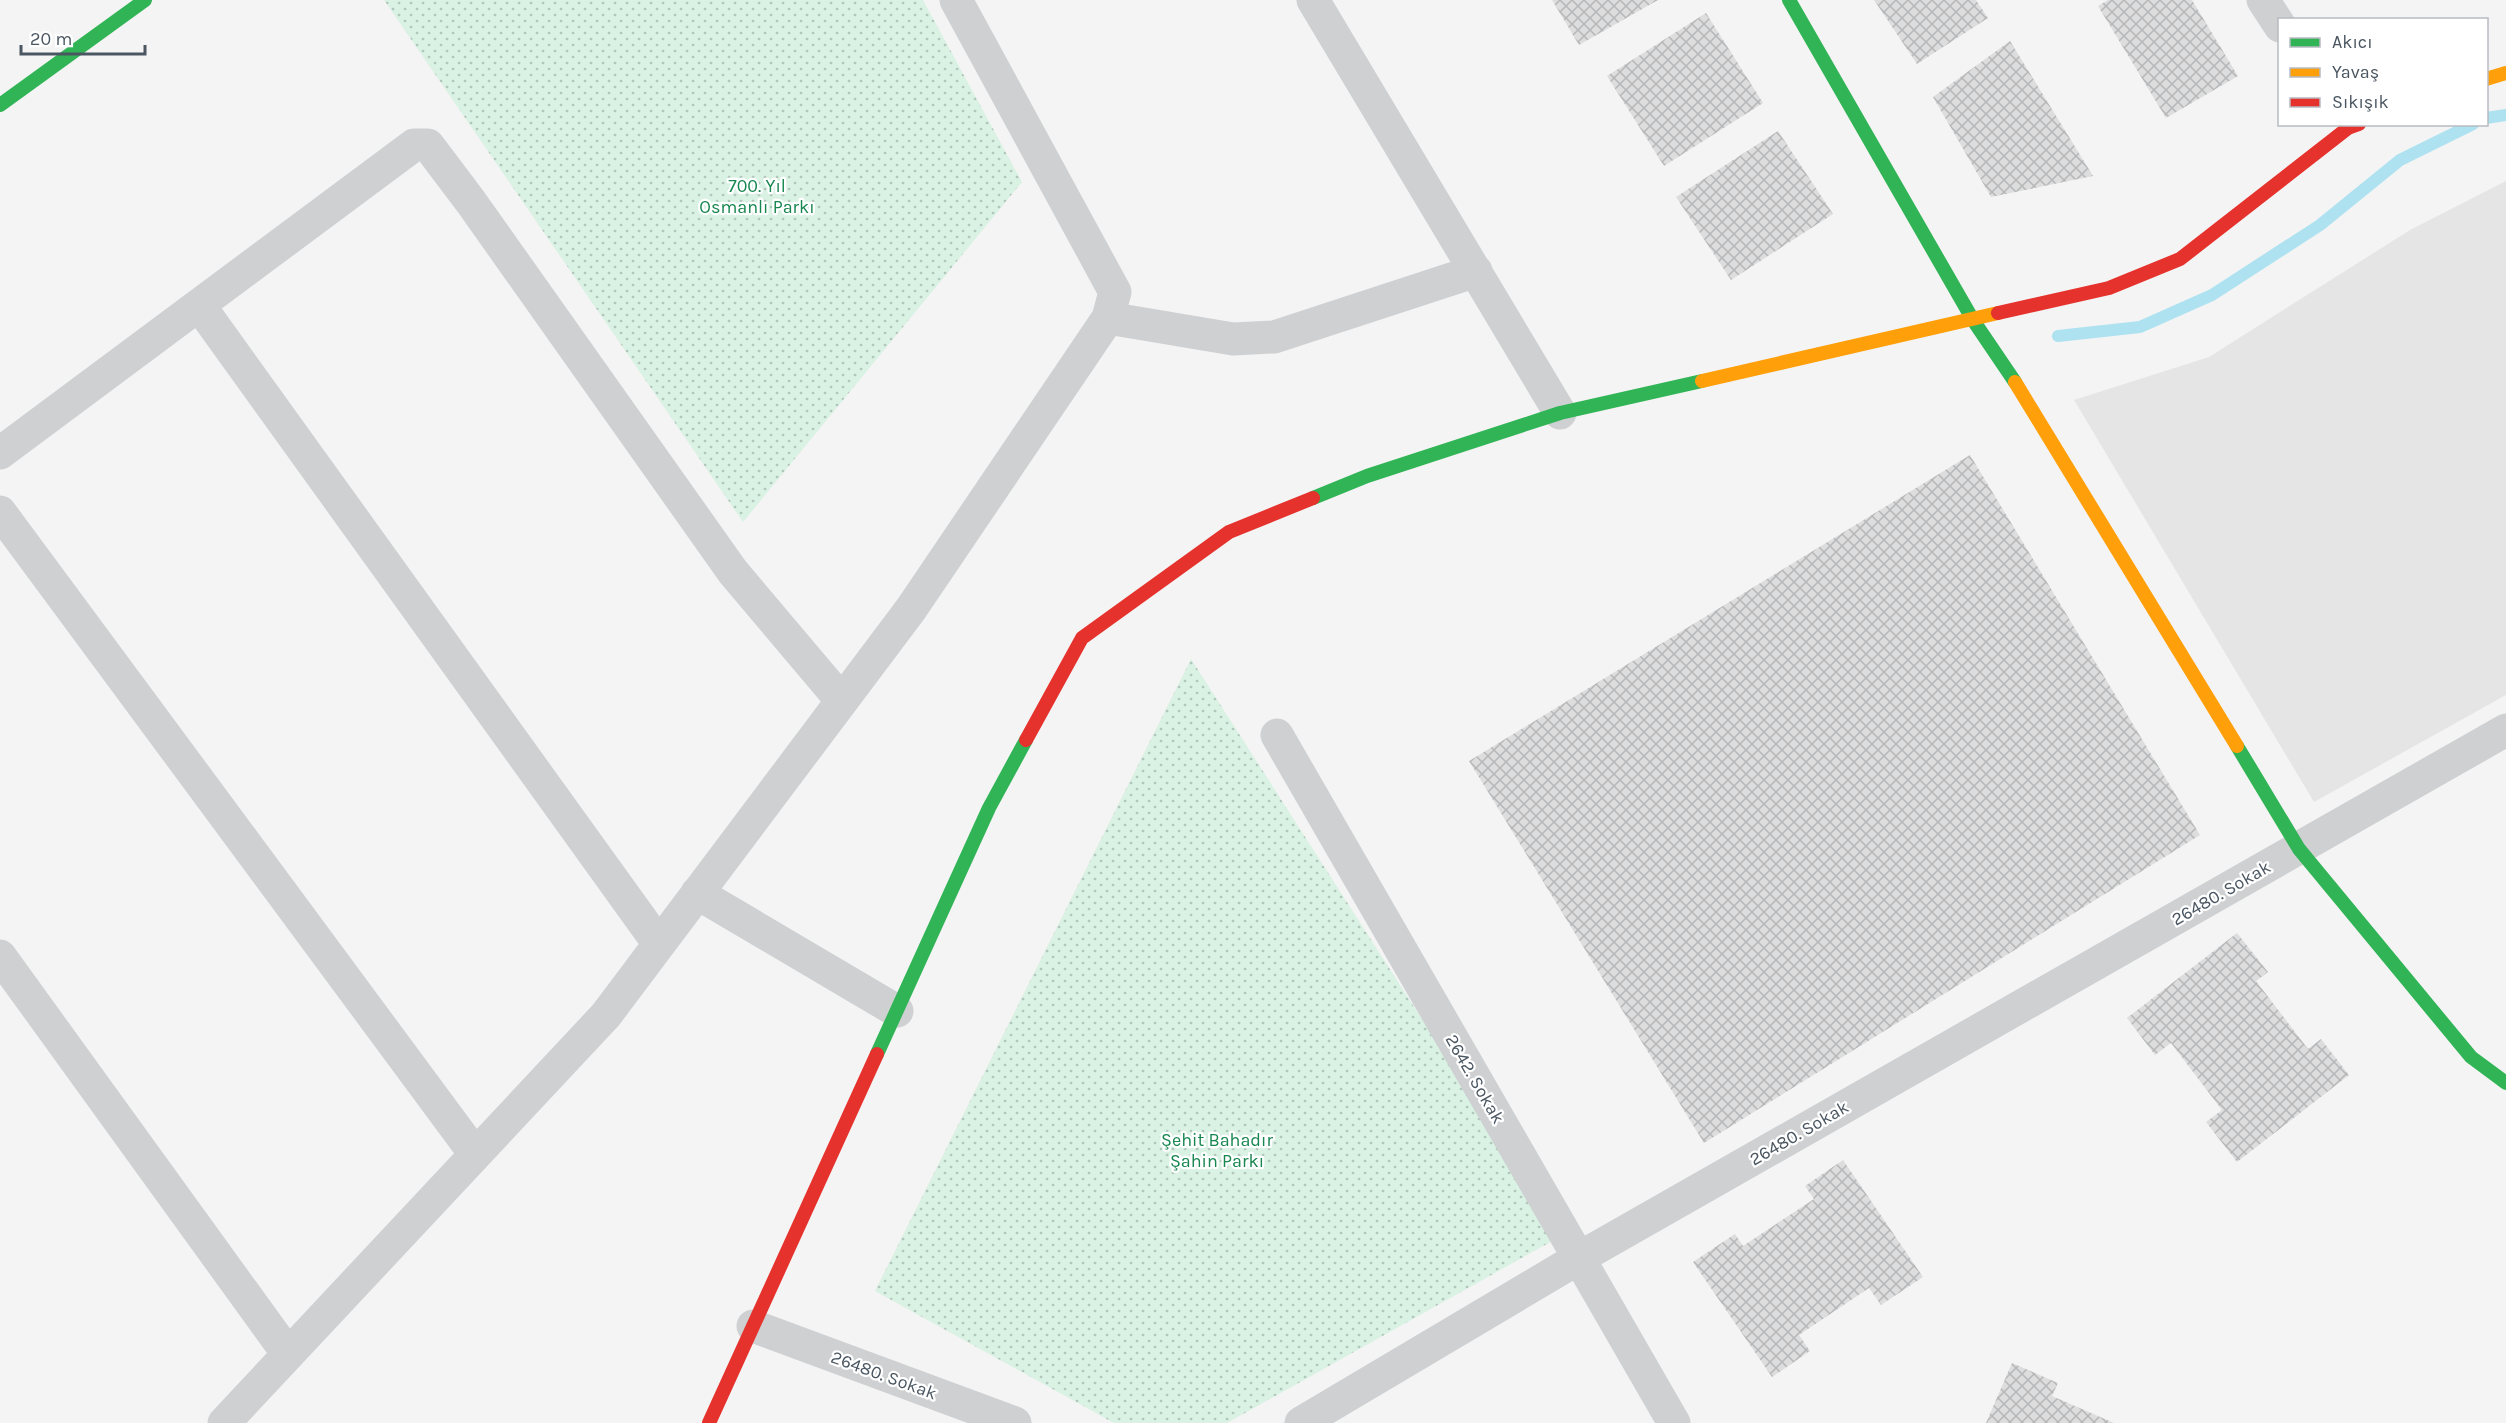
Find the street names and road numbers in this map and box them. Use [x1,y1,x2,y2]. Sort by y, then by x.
street label: 26480. Sokak [2167,856,2275,930]
street label: 2642. Sokak [1441,1030,1509,1128]
street label: 26480. Sokak [1745,1096,1853,1170]
street label: 26480. Sokak [828,1346,940,1404]

